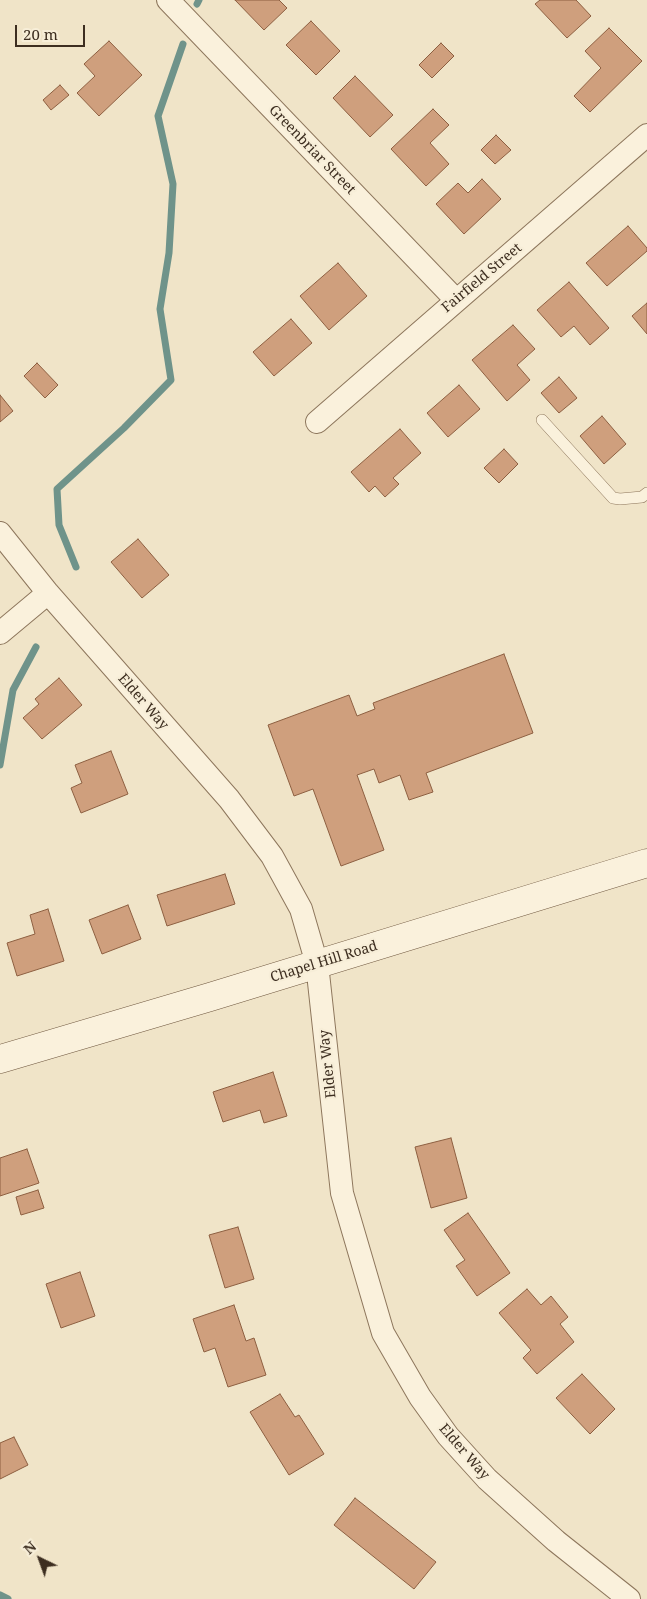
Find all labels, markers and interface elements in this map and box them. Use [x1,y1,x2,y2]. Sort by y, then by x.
scale bar [18,15,88,47]
text: 20 m [23,24,58,44]
street label: Greenbriar Street [265,102,359,198]
street label: Fairfield Street [439,240,525,316]
street label: Elder Way [114,671,172,733]
street label: Chapel Hill Road [268,938,380,986]
street label: Elder Way [316,1029,340,1099]
street label: Elder Way [435,1421,493,1483]
north arrow [15,1534,65,1584]
text: N [19,1537,40,1558]

